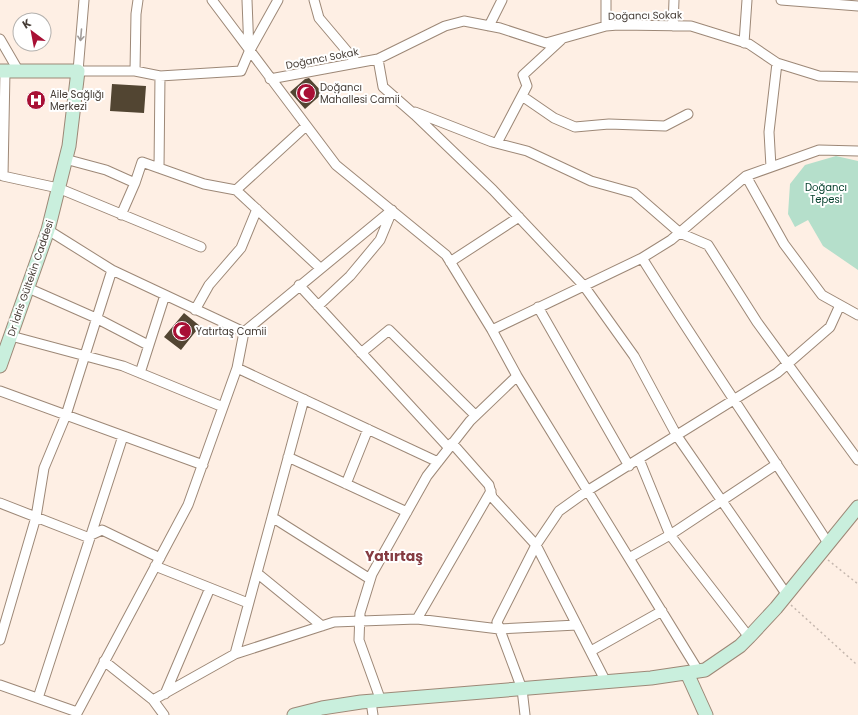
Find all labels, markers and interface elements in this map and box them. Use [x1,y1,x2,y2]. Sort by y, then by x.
street label: Doğancı Sokak [608,7,683,24]
north arrow [12,12,52,52]
text: K [19,15,34,32]
one-way arrow [77,28,85,41]
street label: Doğancı Sokak [284,44,361,73]
place label: Doğancı Mahallesi Camii [320,80,400,107]
mosque icon: Doğancı Mahallesi Camii [295,82,317,104]
place label: Aile Sağlığı Merkezi [50,87,104,114]
hospital icon: Aile Sağlığı Merkezi [25,89,47,111]
park label: Doğancı Tepesi [805,180,847,207]
street label: Dr İdris Gültekin Caddesi [4,218,57,338]
mosque icon: Yatırtaş Camii [171,320,193,342]
place label: Yatırtaş Camii [196,324,266,339]
district label: Yatırtaş [365,546,423,566]

